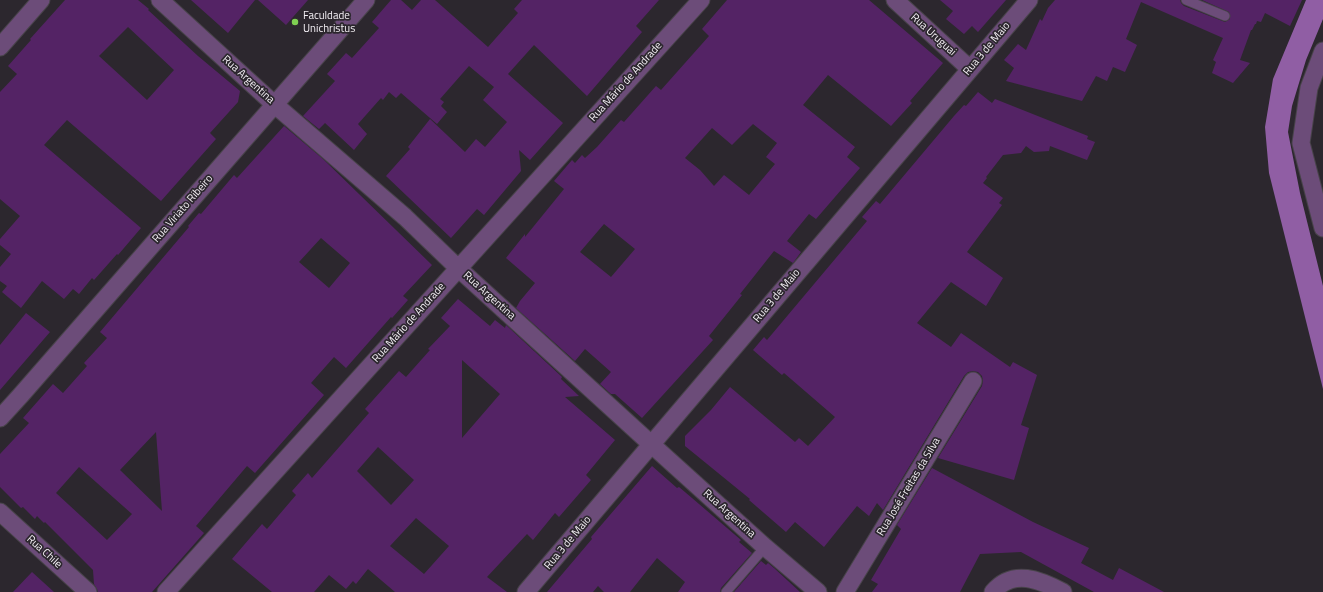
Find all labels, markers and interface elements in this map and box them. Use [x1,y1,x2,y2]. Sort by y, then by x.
place label: Faculdade Unichristus [303,9,355,35]
street label: Rua Uruguai [908,11,958,59]
marker: Faculdade Unichristus [290,17,300,27]
street label: Rua 3 de Maio [961,20,1013,78]
street label: Rua Mário de Andrade [587,40,665,124]
street label: Rua Argentina [219,53,277,107]
street label: Rua Viriato Ribeiro [150,172,216,246]
street label: Rua 3 de Maio [751,267,803,325]
street label: Rua Argentina [460,269,518,323]
street label: Rua Mário de Andrade [370,281,448,365]
street label: Rua José Freitas da Silva [874,436,944,538]
street label: Rua Argentina [700,487,758,541]
street label: Rua 3 de Maio [542,514,594,572]
street label: Rua Chile [24,533,64,571]

